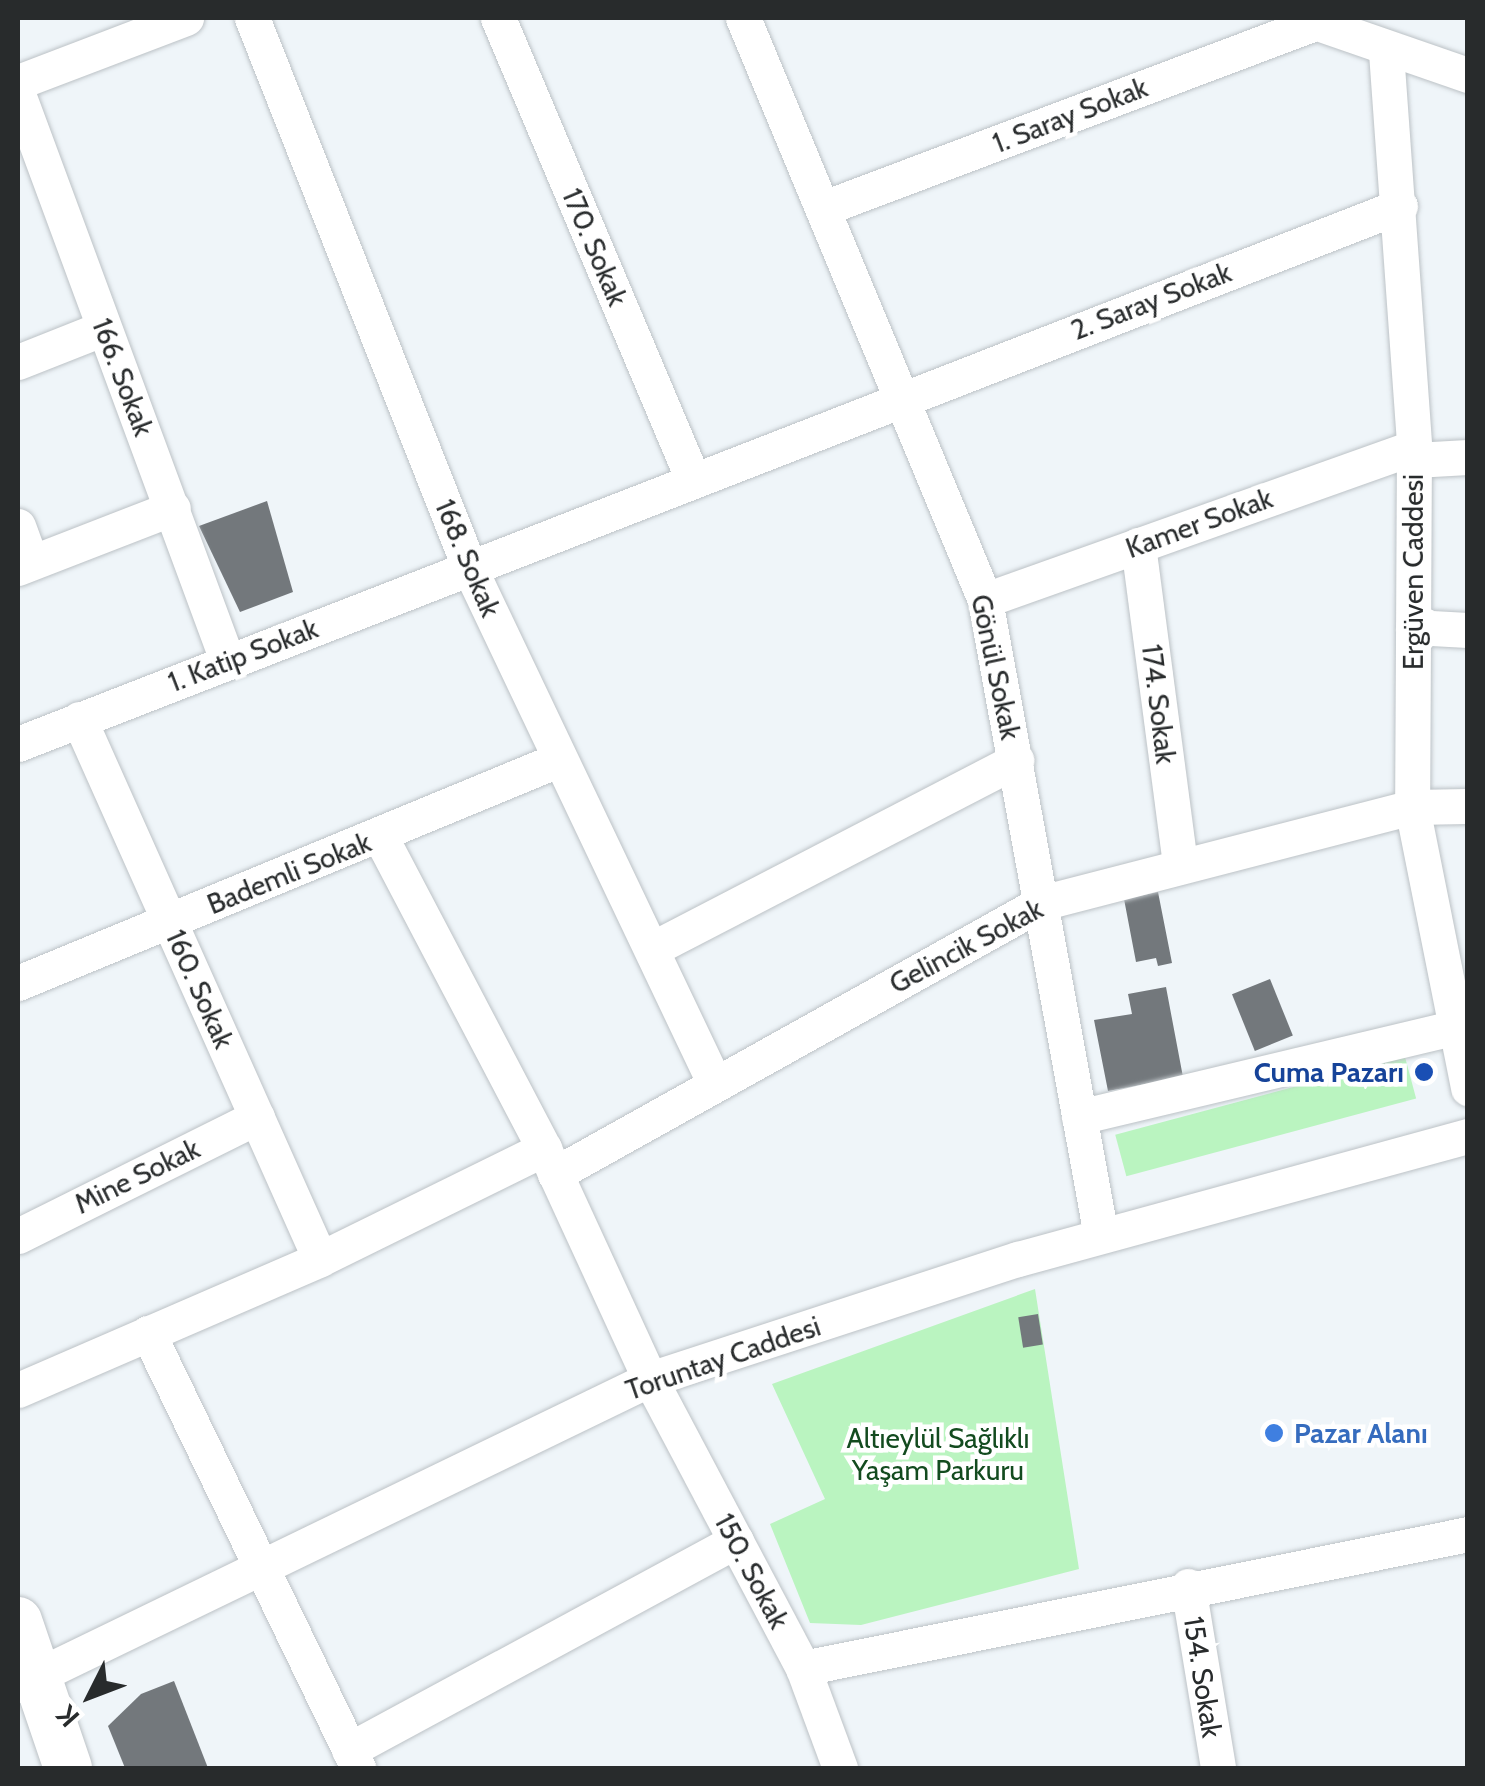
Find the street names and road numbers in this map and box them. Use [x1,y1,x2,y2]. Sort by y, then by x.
street label: 1. Saray Sokak [988,70,1152,160]
street label: 170. Sokak [555,183,635,311]
street label: 2. Saray Sokak [1066,255,1236,347]
street label: 166. Sokak [85,313,161,441]
street label: Ergüven Caddesi [1396,474,1430,670]
street label: Kamer Sokak [1121,481,1277,565]
street label: 168. Sokak [428,494,508,622]
street label: Gönül Sokak [964,591,1028,743]
street label: 1. Katip Sokak [163,611,323,699]
street label: 174. Sokak [1135,642,1183,766]
street label: Bademli Sokak [202,825,376,921]
street label: Gelincik Sokak [884,892,1048,1000]
street label: 160. Sokak [159,924,241,1054]
street label: Mine Sokak [69,1131,205,1221]
street label: Toruntay Caddesi [621,1309,825,1407]
street label: 150. Sokak [708,1508,796,1634]
street label: 154. Sokak [1177,1614,1229,1740]

